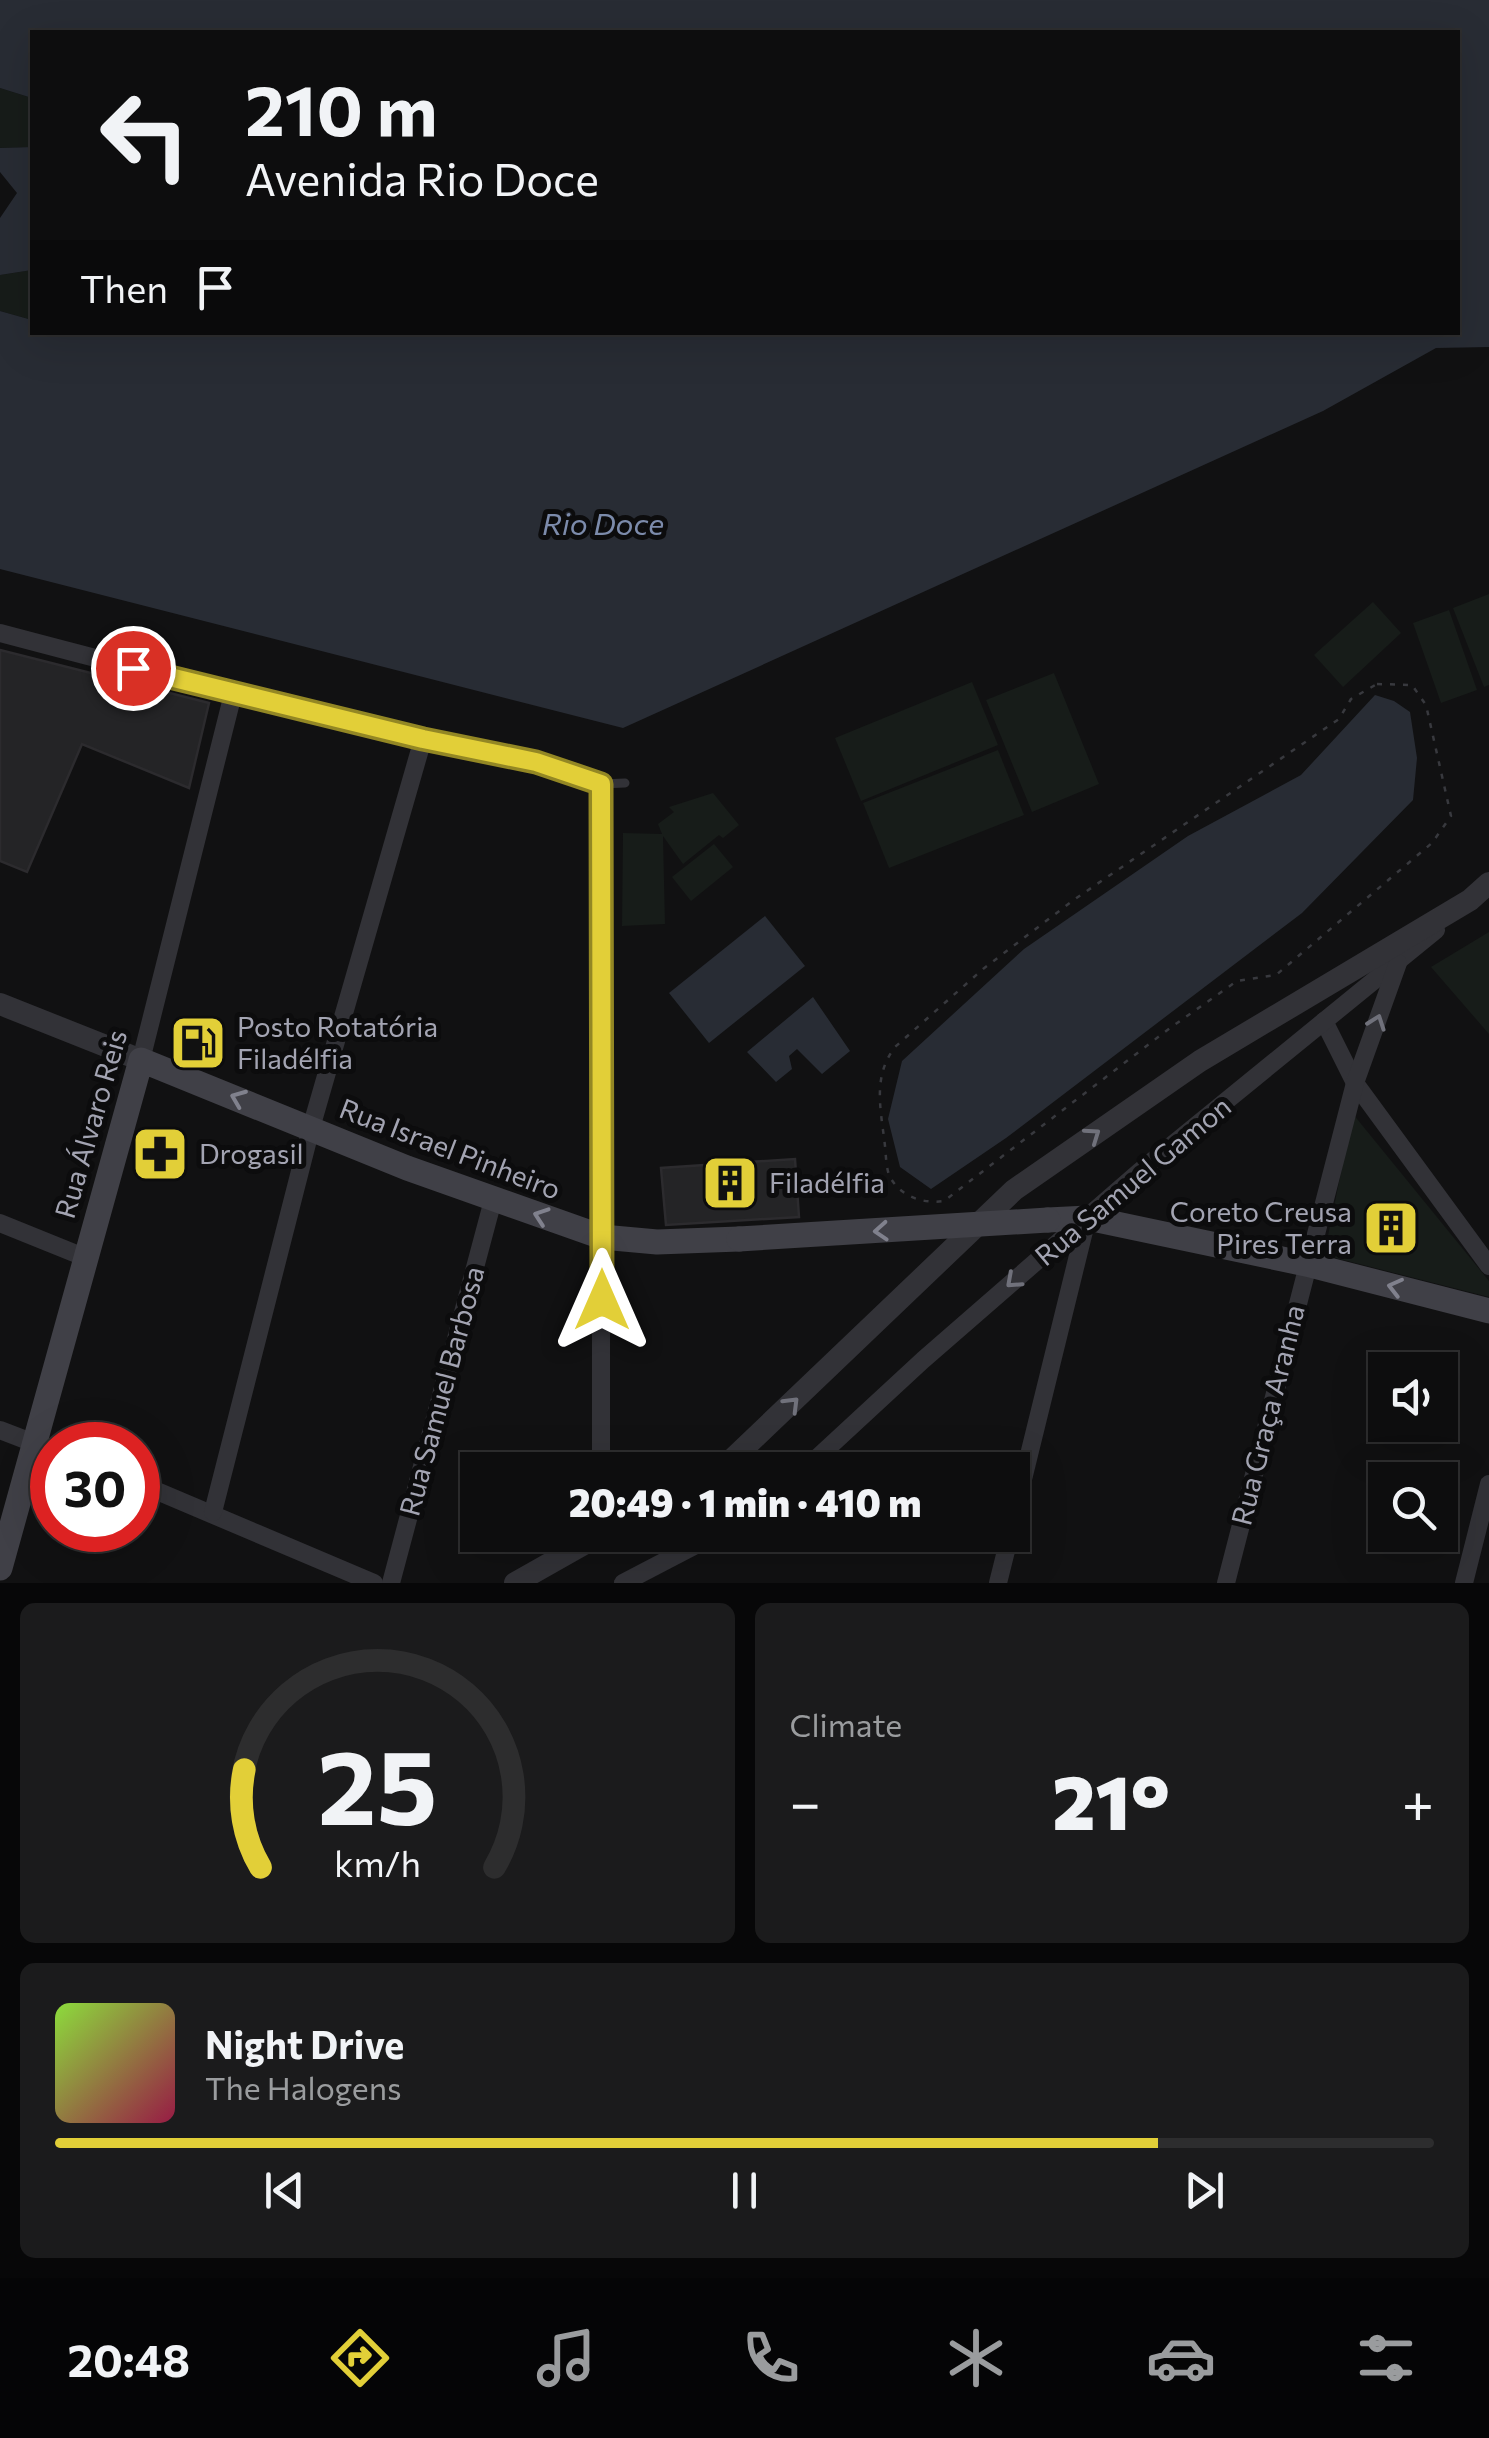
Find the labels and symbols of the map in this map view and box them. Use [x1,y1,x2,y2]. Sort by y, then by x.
water label: Rio Doce [542,504,664,541]
pin [91,626,176,711]
place label: Posto Rotatória Filadélfia [237,1009,438,1075]
fuel station icon: Posto Rotatória Filadélfia [168,1013,228,1073]
one-way arrow [1365,1015,1386,1032]
street label: Rua Álvaro Reis [47,1025,133,1222]
street label: Rua Samuel Gamon [1028,1088,1237,1272]
one-way arrow [230,1089,248,1109]
street label: Rua Israel Pinheiro [335,1090,566,1206]
pharmacy icon: Drogasil [130,1124,190,1184]
one-way arrow [1082,1129,1101,1147]
place label: Drogasil [199,1136,304,1170]
building icon: Filadélfia [700,1153,760,1213]
place label: Filadélfia [769,1165,885,1199]
place label: Coreto Creusa Pires Terra [1170,1194,1352,1260]
building icon: Coreto Creusa Pires Terra [1361,1198,1421,1258]
one-way arrow [533,1207,550,1228]
one-way arrow [872,1219,888,1241]
position arrow [550,1248,654,1352]
street label: Rua Samuel Barbosa [391,1262,491,1519]
one-way arrow [1006,1270,1025,1288]
one-way arrow [1387,1278,1404,1299]
street label: Rua Graça Aranha [1223,1301,1311,1528]
one-way arrow [780,1397,798,1415]
speed limit sign: 30 [30,1422,160,1552]

